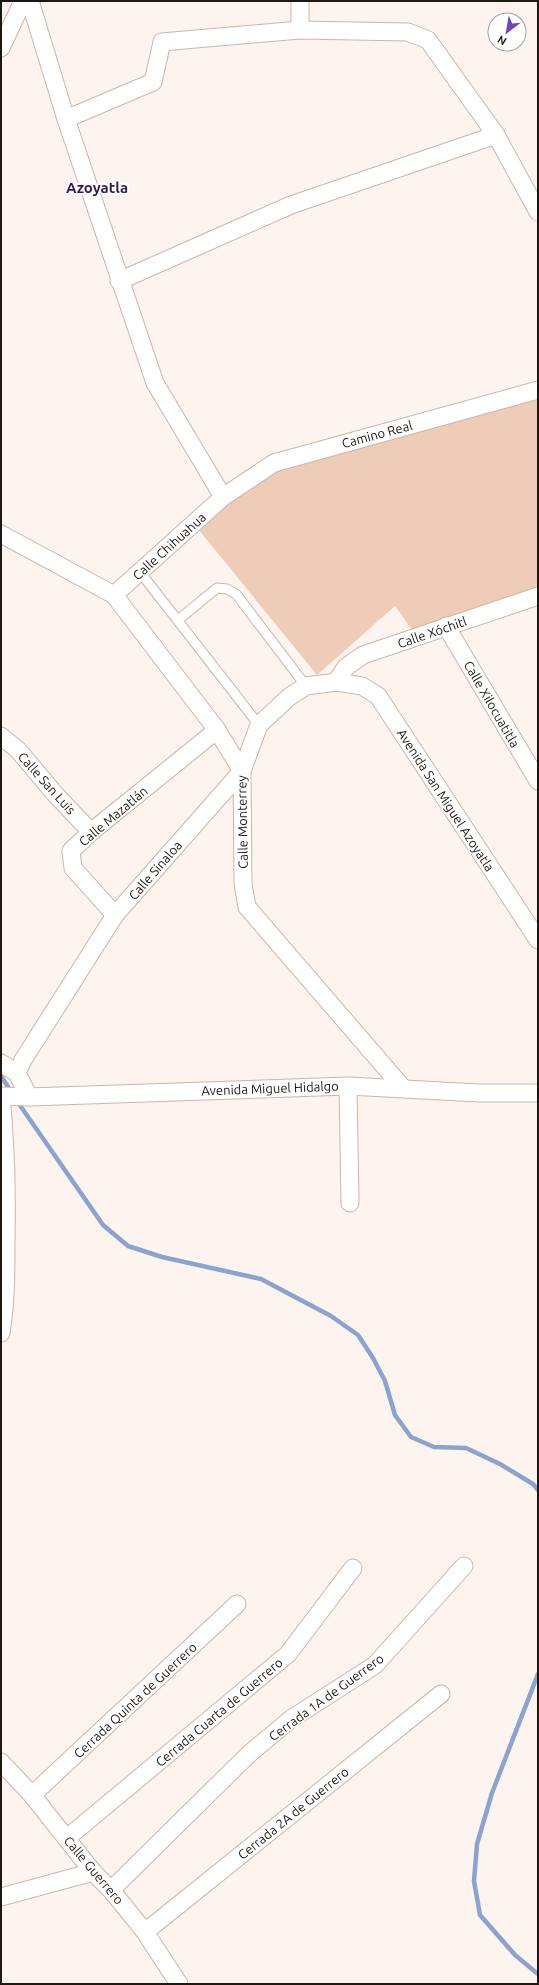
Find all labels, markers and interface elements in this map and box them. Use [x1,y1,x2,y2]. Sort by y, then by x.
north arrow [487,12,527,52]
text: N [495,33,508,48]
district label: Azoyatla [66,179,128,196]
street label: Camino Real [340,418,414,450]
street label: Calle Chihuahua [130,510,208,582]
street label: Calle Xóchitl [396,613,469,650]
street label: Calle Xilocuatitla [462,658,522,750]
street label: Avenida San Miguel Azoyatla [395,726,497,874]
street label: Calle San Luis [16,749,79,817]
street label: Calle Monterrey [234,775,250,869]
street label: Calle Mazatlán [76,783,150,849]
street label: Calle Sinaloa [126,838,184,902]
street label: Avenida Miguel Hidalgo [201,1079,339,1097]
street label: Cerrada Quinta de Guerrero [71,1640,200,1761]
street label: Cerrada 1A de Guerrero [266,1651,386,1743]
street label: Cerrada Cuarta de Guerrero [153,1655,285,1769]
street label: Cerrada 2A de Guerrero [235,1764,351,1862]
street label: Calle Guerrero [62,1833,126,1907]

